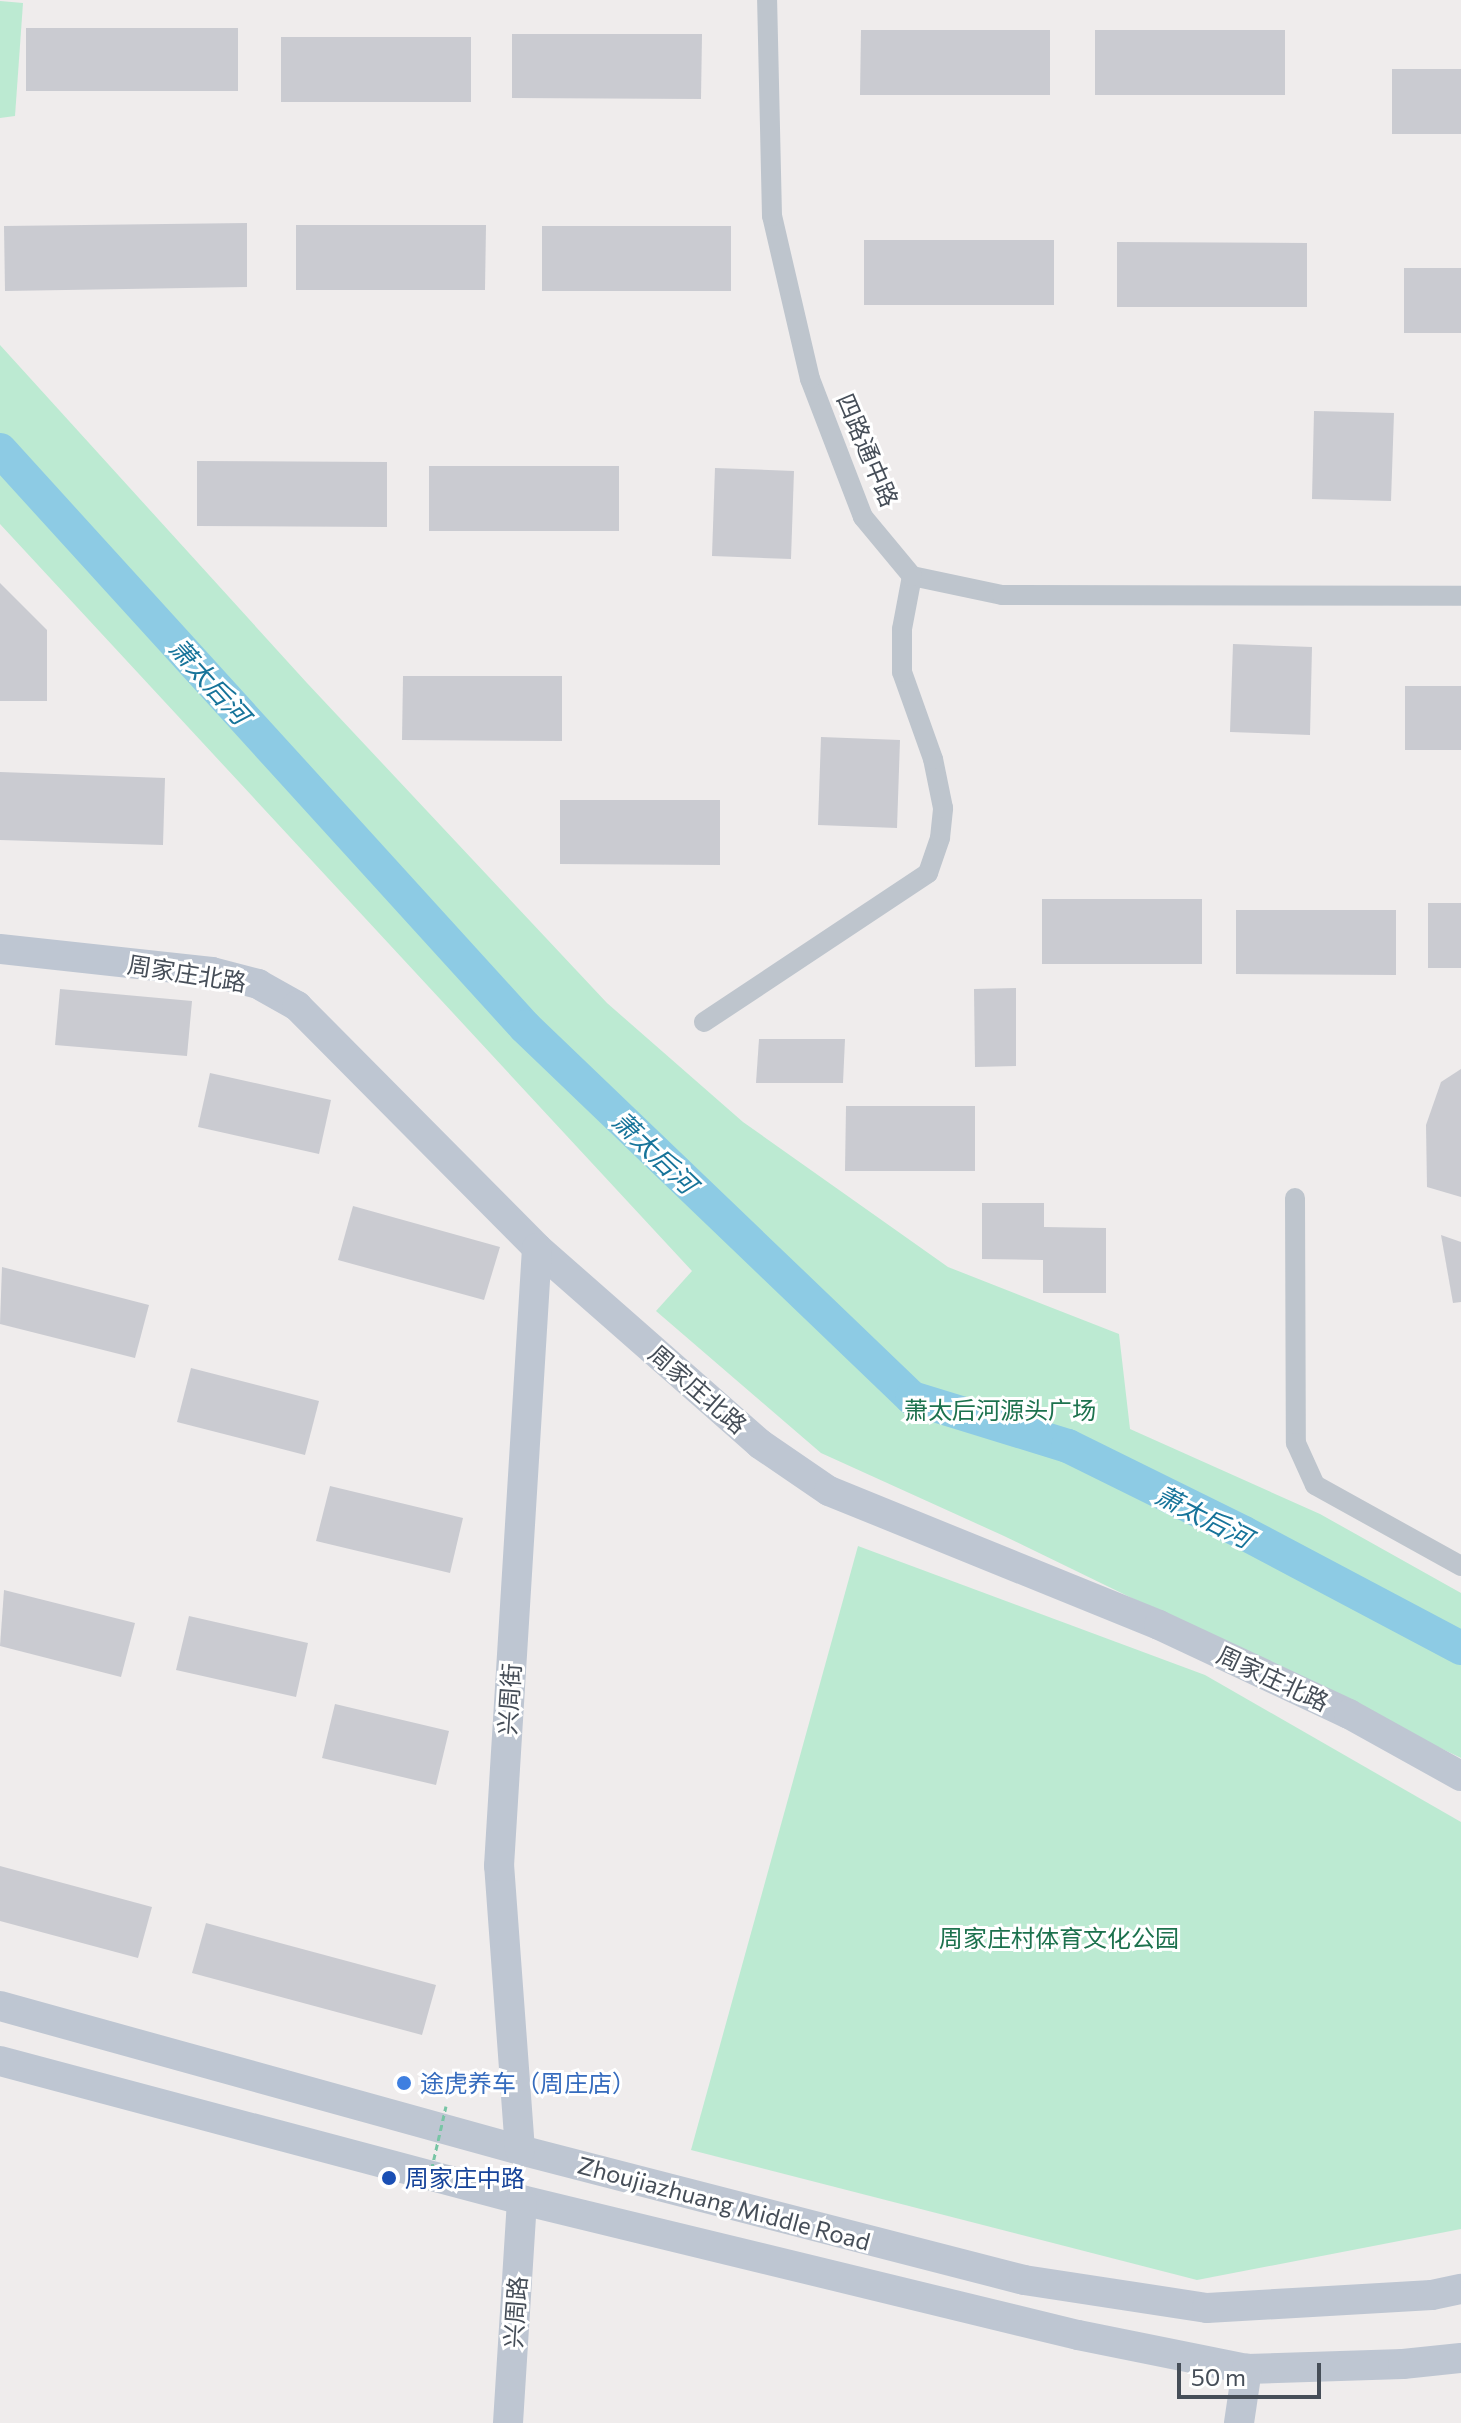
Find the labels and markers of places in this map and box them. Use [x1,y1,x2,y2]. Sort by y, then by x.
place label: 途虎养车（周庄店） [420,2069,636,2097]
marker: 途虎养车（周庄店） [395,2074,413,2092]
place label: 周家庄中路 [405,2164,525,2192]
marker: 周家庄中路 [380,2169,398,2187]

